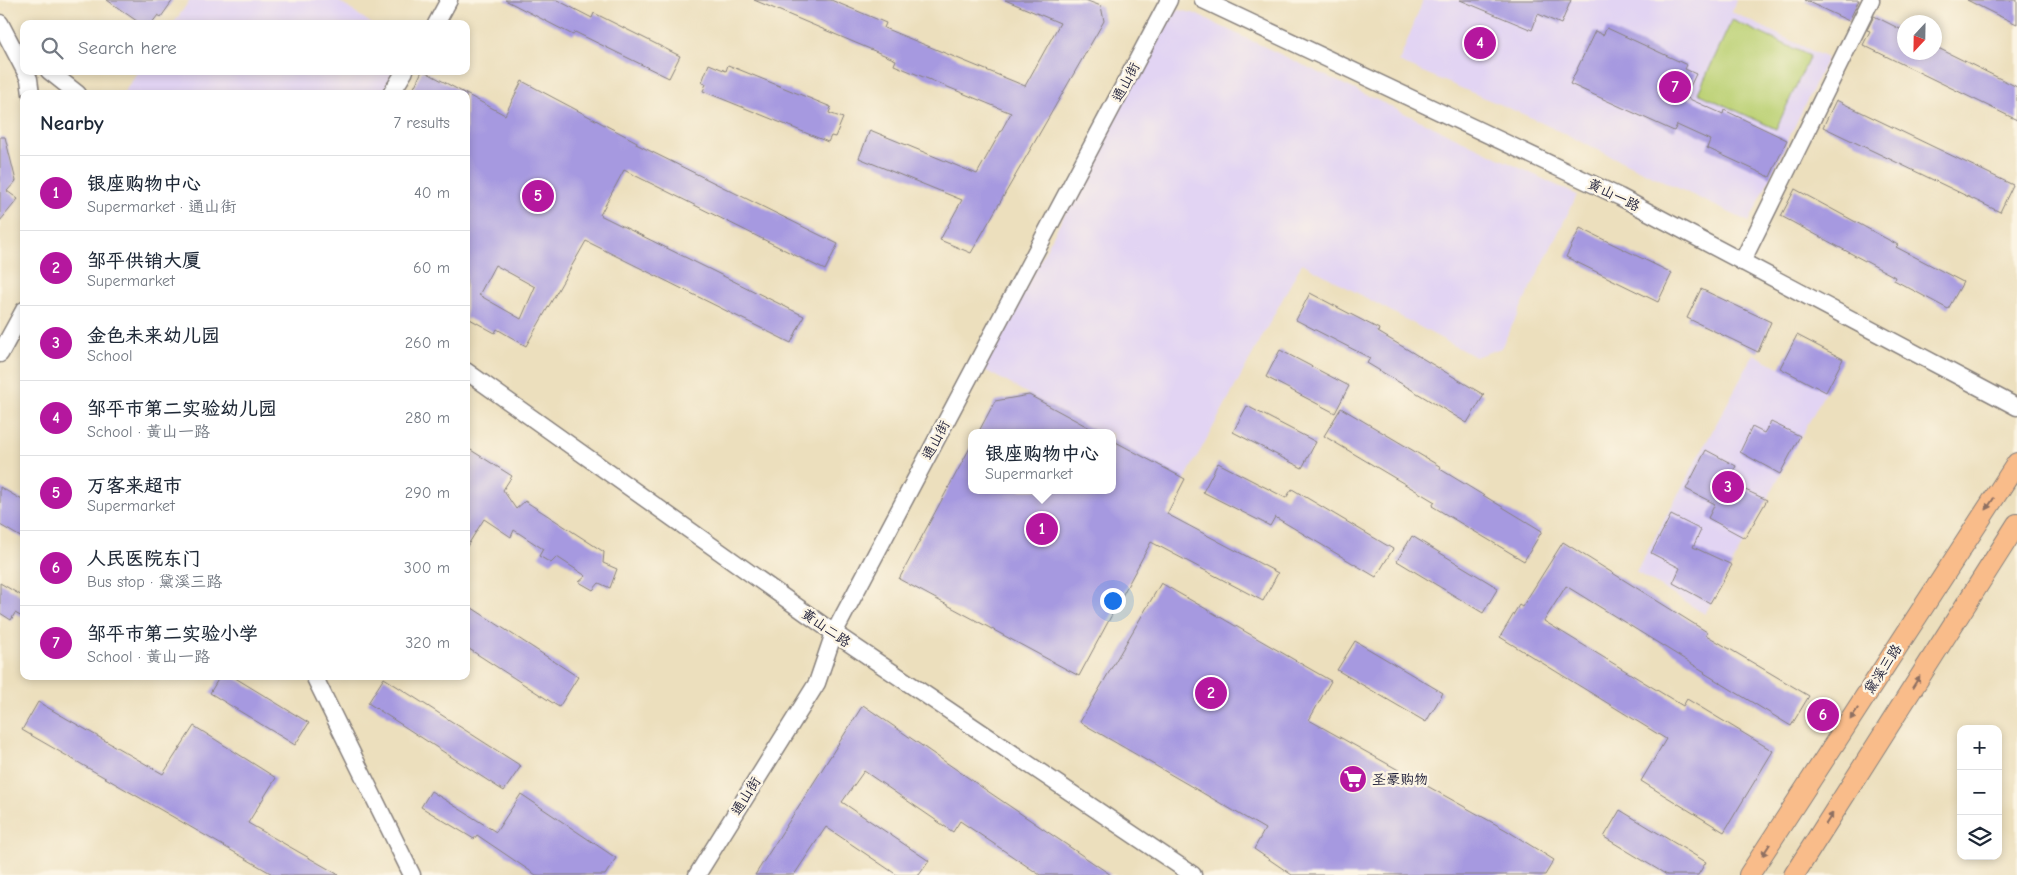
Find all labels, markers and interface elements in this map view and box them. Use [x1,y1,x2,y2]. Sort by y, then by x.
north arrow [1897,15,1942,60]
search box [20,20,470,75]
pin: 4 [1464,24,1496,62]
icon: search [38,34,66,62]
text: Search here [78,37,177,59]
street label: 通山街 [1109,59,1143,105]
pin: 7 [1659,68,1691,106]
text: Nearby [40,111,104,135]
text: 7 results [393,114,450,132]
text: 银座购物中心 [87,173,201,195]
street label: 黄山一路 [1585,175,1643,215]
pin: 5 [522,177,554,215]
text: 1 [53,184,59,202]
text: 40 m [414,184,450,202]
text: Supermarket · 通山街 [87,198,236,216]
text: 邹平供销大厦 [87,250,201,272]
text: 2 [52,259,60,277]
text: 60 m [413,259,450,277]
text: Supermarket [87,272,175,290]
text: 金色未来幼儿园 [87,325,220,347]
text: 3 [52,334,60,352]
text: 260 m [405,334,450,352]
text: School [87,347,133,365]
text: 邹平市第二实验幼儿园 [87,398,277,420]
text: 4 [52,409,60,427]
text: 280 m [405,409,450,427]
street label: 通山街 [919,417,953,463]
text: School · 黄山一路 [87,423,210,441]
popup [968,429,1116,494]
text: 银座购物中心 [985,443,1099,465]
text: Supermarket [985,465,1073,483]
pin: 3 [1712,468,1744,506]
text: 万客来超市 [87,475,182,497]
text: 5 [52,484,60,502]
text: 290 m [405,484,450,502]
text: Supermarket [87,497,175,515]
one-way arrow [1986,497,1995,511]
pin: 1 [1026,510,1058,548]
text: 人民医院东门 [87,548,201,570]
text: 6 [52,559,60,577]
text: 300 m [404,559,450,577]
text: Bus stop · 黛溪三路 [87,573,222,591]
your location [1100,588,1126,614]
street label: 黄山二路 [798,605,854,651]
text: 邹平市第二实验小学 [87,623,258,645]
text: 7 [52,634,60,652]
text: 320 m [405,634,450,652]
street label: 黛溪三路 [1861,641,1905,697]
text: School · 黄山一路 [87,648,210,666]
pin: 2 [1195,674,1227,712]
one-way arrow [1912,675,1921,689]
pin: 6 [1807,696,1839,734]
one-way arrow [1849,707,1859,720]
map controls [1957,725,2002,860]
button: + [1957,725,2002,770]
supermarket icon: 圣豪购物 [1338,764,1368,794]
button: − [1957,770,2002,815]
place label: 圣豪购物 [1372,771,1428,788]
street label: 通山街 [728,774,764,818]
one-way arrow [1825,812,1834,826]
button: layers [1957,815,2002,860]
one-way arrow [1761,843,1770,857]

